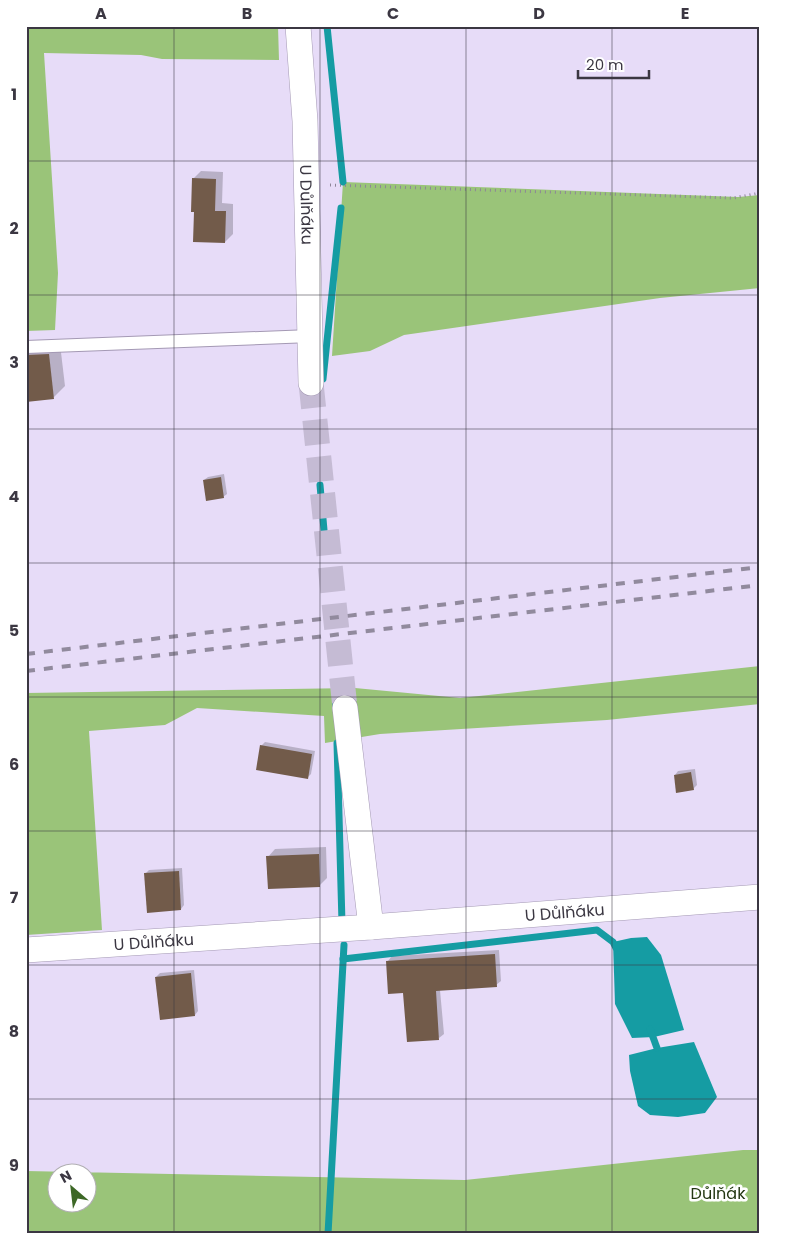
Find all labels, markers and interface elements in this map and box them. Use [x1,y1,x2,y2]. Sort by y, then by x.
text: A [95,2,107,25]
text: B [242,2,252,25]
text: C [387,2,399,25]
text: D [533,2,545,25]
text: E [681,2,689,25]
scale bar [578,48,650,80]
text: 20 m [586,54,624,75]
text: 1 [11,83,17,106]
street label: U Důlňáku [294,164,319,245]
text: 2 [9,217,19,240]
text: 3 [9,351,19,374]
text: 4 [9,485,20,508]
text: 5 [9,619,19,642]
text: 6 [9,753,19,776]
text: 7 [10,886,19,909]
street label: U Důlňáku [524,898,606,927]
street label: U Důlňáku [113,928,195,956]
text: 8 [9,1020,19,1043]
text: 9 [9,1154,19,1177]
north arrow [48,1162,98,1212]
text: N [57,1165,75,1188]
park label: Důlňák [691,1182,746,1205]

